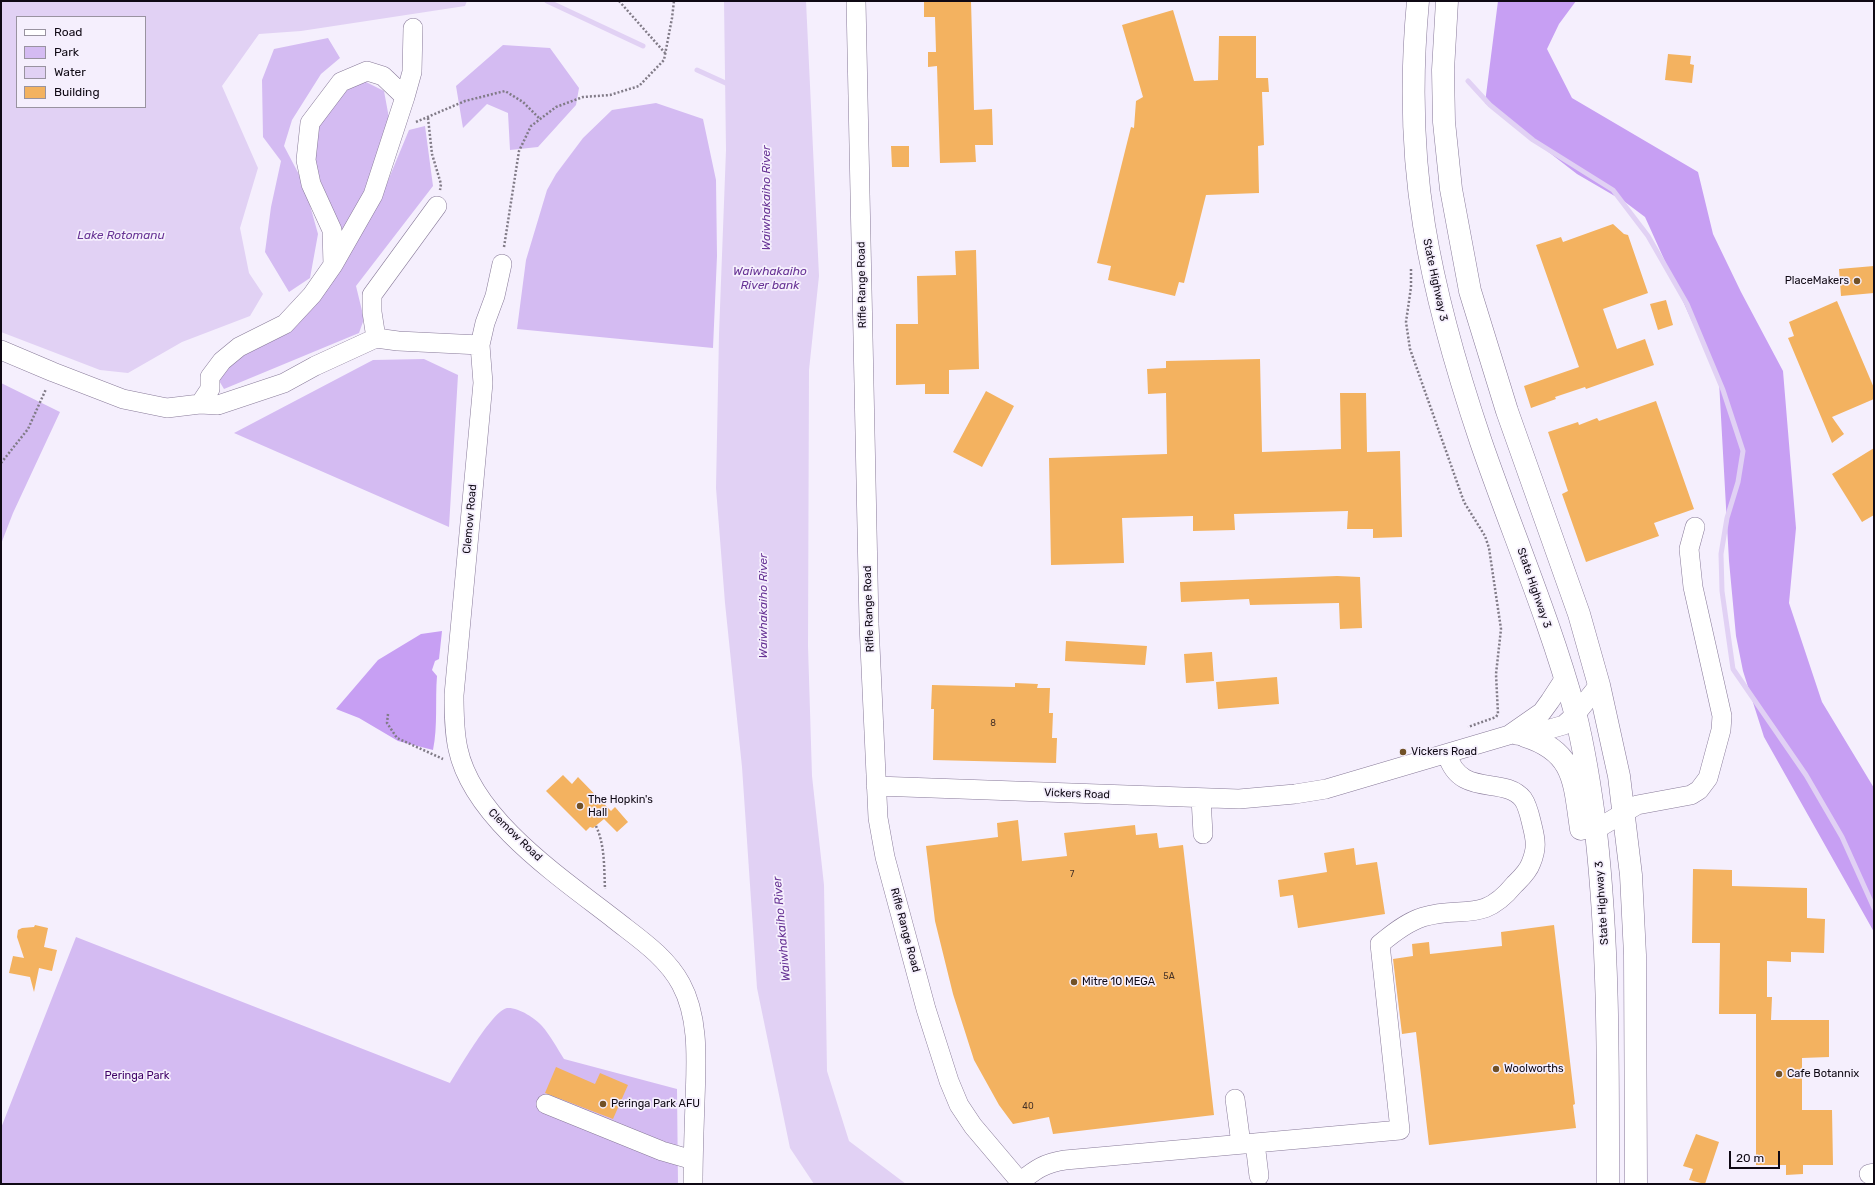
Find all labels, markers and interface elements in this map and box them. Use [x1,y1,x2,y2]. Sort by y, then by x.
legend [16,16,146,108]
text: Road [54,25,82,39]
text: Park [54,45,79,59]
text: Water [54,65,86,79]
text: Building [54,85,100,99]
water label: Waiwhakaiho River [760,145,774,251]
water label: Lake Rotomanu [77,229,165,243]
street label: State Highway 3 [1420,238,1450,322]
street label: Rifle Range Road [855,242,869,328]
water label: Waiwhakaiho River bank [733,265,807,293]
place label: PlaceMakers [1785,274,1849,288]
marker: PlaceMakers [1852,276,1862,286]
street label: Clemow Road [460,484,480,554]
street label: State Highway 3 [1514,546,1554,630]
water label: Waiwhakaiho River [757,553,771,659]
street label: Rifle Range Road [861,565,877,653]
house number: 8 [990,718,996,728]
place label: Vickers Road [1411,745,1477,759]
marker: Vickers Road [1398,747,1408,757]
street label: Vickers Road [1044,786,1110,802]
place label: The Hopkin's Hall [588,793,653,819]
marker: The Hopkin's Hall [575,801,585,811]
street label: Clemow Road [485,806,545,864]
street label: State Highway 3 [1592,861,1612,945]
house number: 7 [1070,869,1074,879]
water label: Waiwhakaiho River [770,876,794,982]
street label: Rifle Range Road [887,886,923,974]
house number: 5A [1163,971,1175,981]
place label: Mitre 10 MEGA [1082,975,1155,989]
marker: Mitre 10 MEGA [1069,977,1079,987]
place label: Woolworths [1504,1062,1564,1076]
marker: Woolworths [1491,1064,1501,1074]
place label: Cafe Botannix [1787,1067,1859,1081]
park label: Peringa Park [105,1069,169,1083]
marker: Cafe Botannix [1774,1069,1784,1079]
place label: Peringa Park AFU [611,1097,700,1111]
marker: Peringa Park AFU [598,1099,608,1109]
house number: 40 [1022,1101,1034,1111]
scale bar [1731,1143,1782,1169]
text: 20 m [1736,1151,1764,1165]

